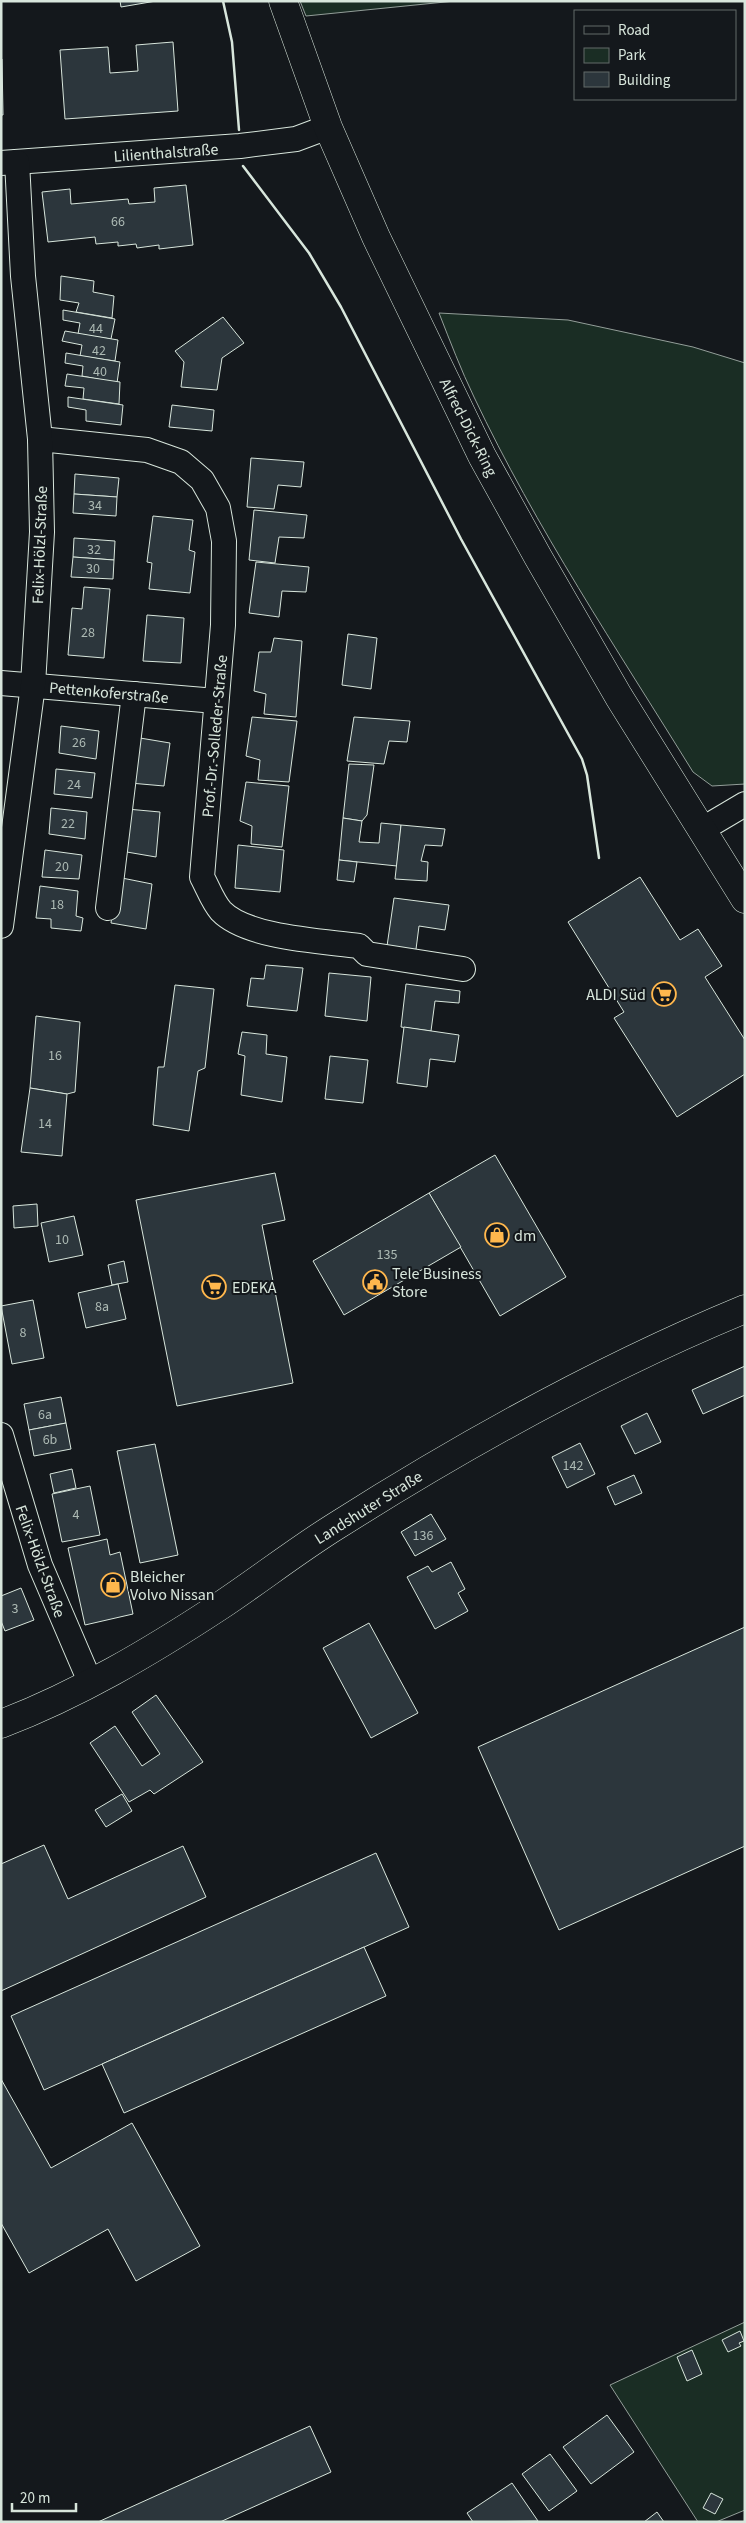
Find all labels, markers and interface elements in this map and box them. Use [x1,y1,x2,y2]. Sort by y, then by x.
legend [574,10,736,100]
text: Road [618,20,650,41]
text: Park [618,45,647,66]
text: Building [618,70,671,91]
street label: Lilienthalstraße [113,138,219,168]
house number: 66 [111,212,125,232]
house number: 44 [89,319,103,339]
house number: 42 [92,341,106,361]
house number: 40 [93,362,107,382]
street label: Alfred-Dick-Ring [434,374,502,480]
street label: Felix-Hölzl-Straße [27,486,53,605]
house number: 34 [88,496,102,516]
house number: 32 [87,540,101,560]
house number: 30 [86,559,100,579]
house number: 28 [81,623,95,643]
street label: Prof.-Dr.-Solleder-Straße [197,654,233,818]
street label: Pettenkoferstraße [48,677,170,709]
house number: 26 [72,733,86,753]
house number: 24 [67,775,81,795]
house number: 22 [61,814,75,834]
house number: 20 [55,857,69,877]
house number: 18 [50,895,64,915]
supermarket icon: ALDI Süd [651,981,677,1007]
place label: ALDI Süd [586,984,646,1006]
house number: 16 [48,1046,62,1066]
house number: 14 [38,1114,52,1134]
shop icon: dm [484,1222,510,1248]
place label: dm [514,1225,536,1247]
house number: 10 [55,1230,69,1250]
house number: 135 [377,1245,397,1265]
place label: Tele Business Store [392,1263,482,1303]
public building icon: Tele Business Store [362,1269,388,1295]
supermarket icon: EDEKA [201,1274,227,1300]
place label: EDEKA [232,1277,277,1299]
house number: 8a [95,1297,109,1317]
house number: 8 [20,1323,27,1343]
house number: 6a [38,1405,52,1425]
house number: 6b [43,1430,58,1450]
house number: 142 [563,1456,583,1476]
street label: Landshuter Straße [310,1466,427,1550]
street label: Felix-Hölzl-Straße [9,1502,71,1621]
house number: 4 [73,1505,80,1525]
house number: 136 [413,1526,433,1546]
place label: Bleicher Volvo Nissan [130,1566,215,1606]
shop icon: Bleicher Volvo Nissan [100,1572,126,1598]
house number: 3 [12,1599,19,1619]
scale bar [12,2480,76,2512]
text: 20 m [20,2488,50,2509]

